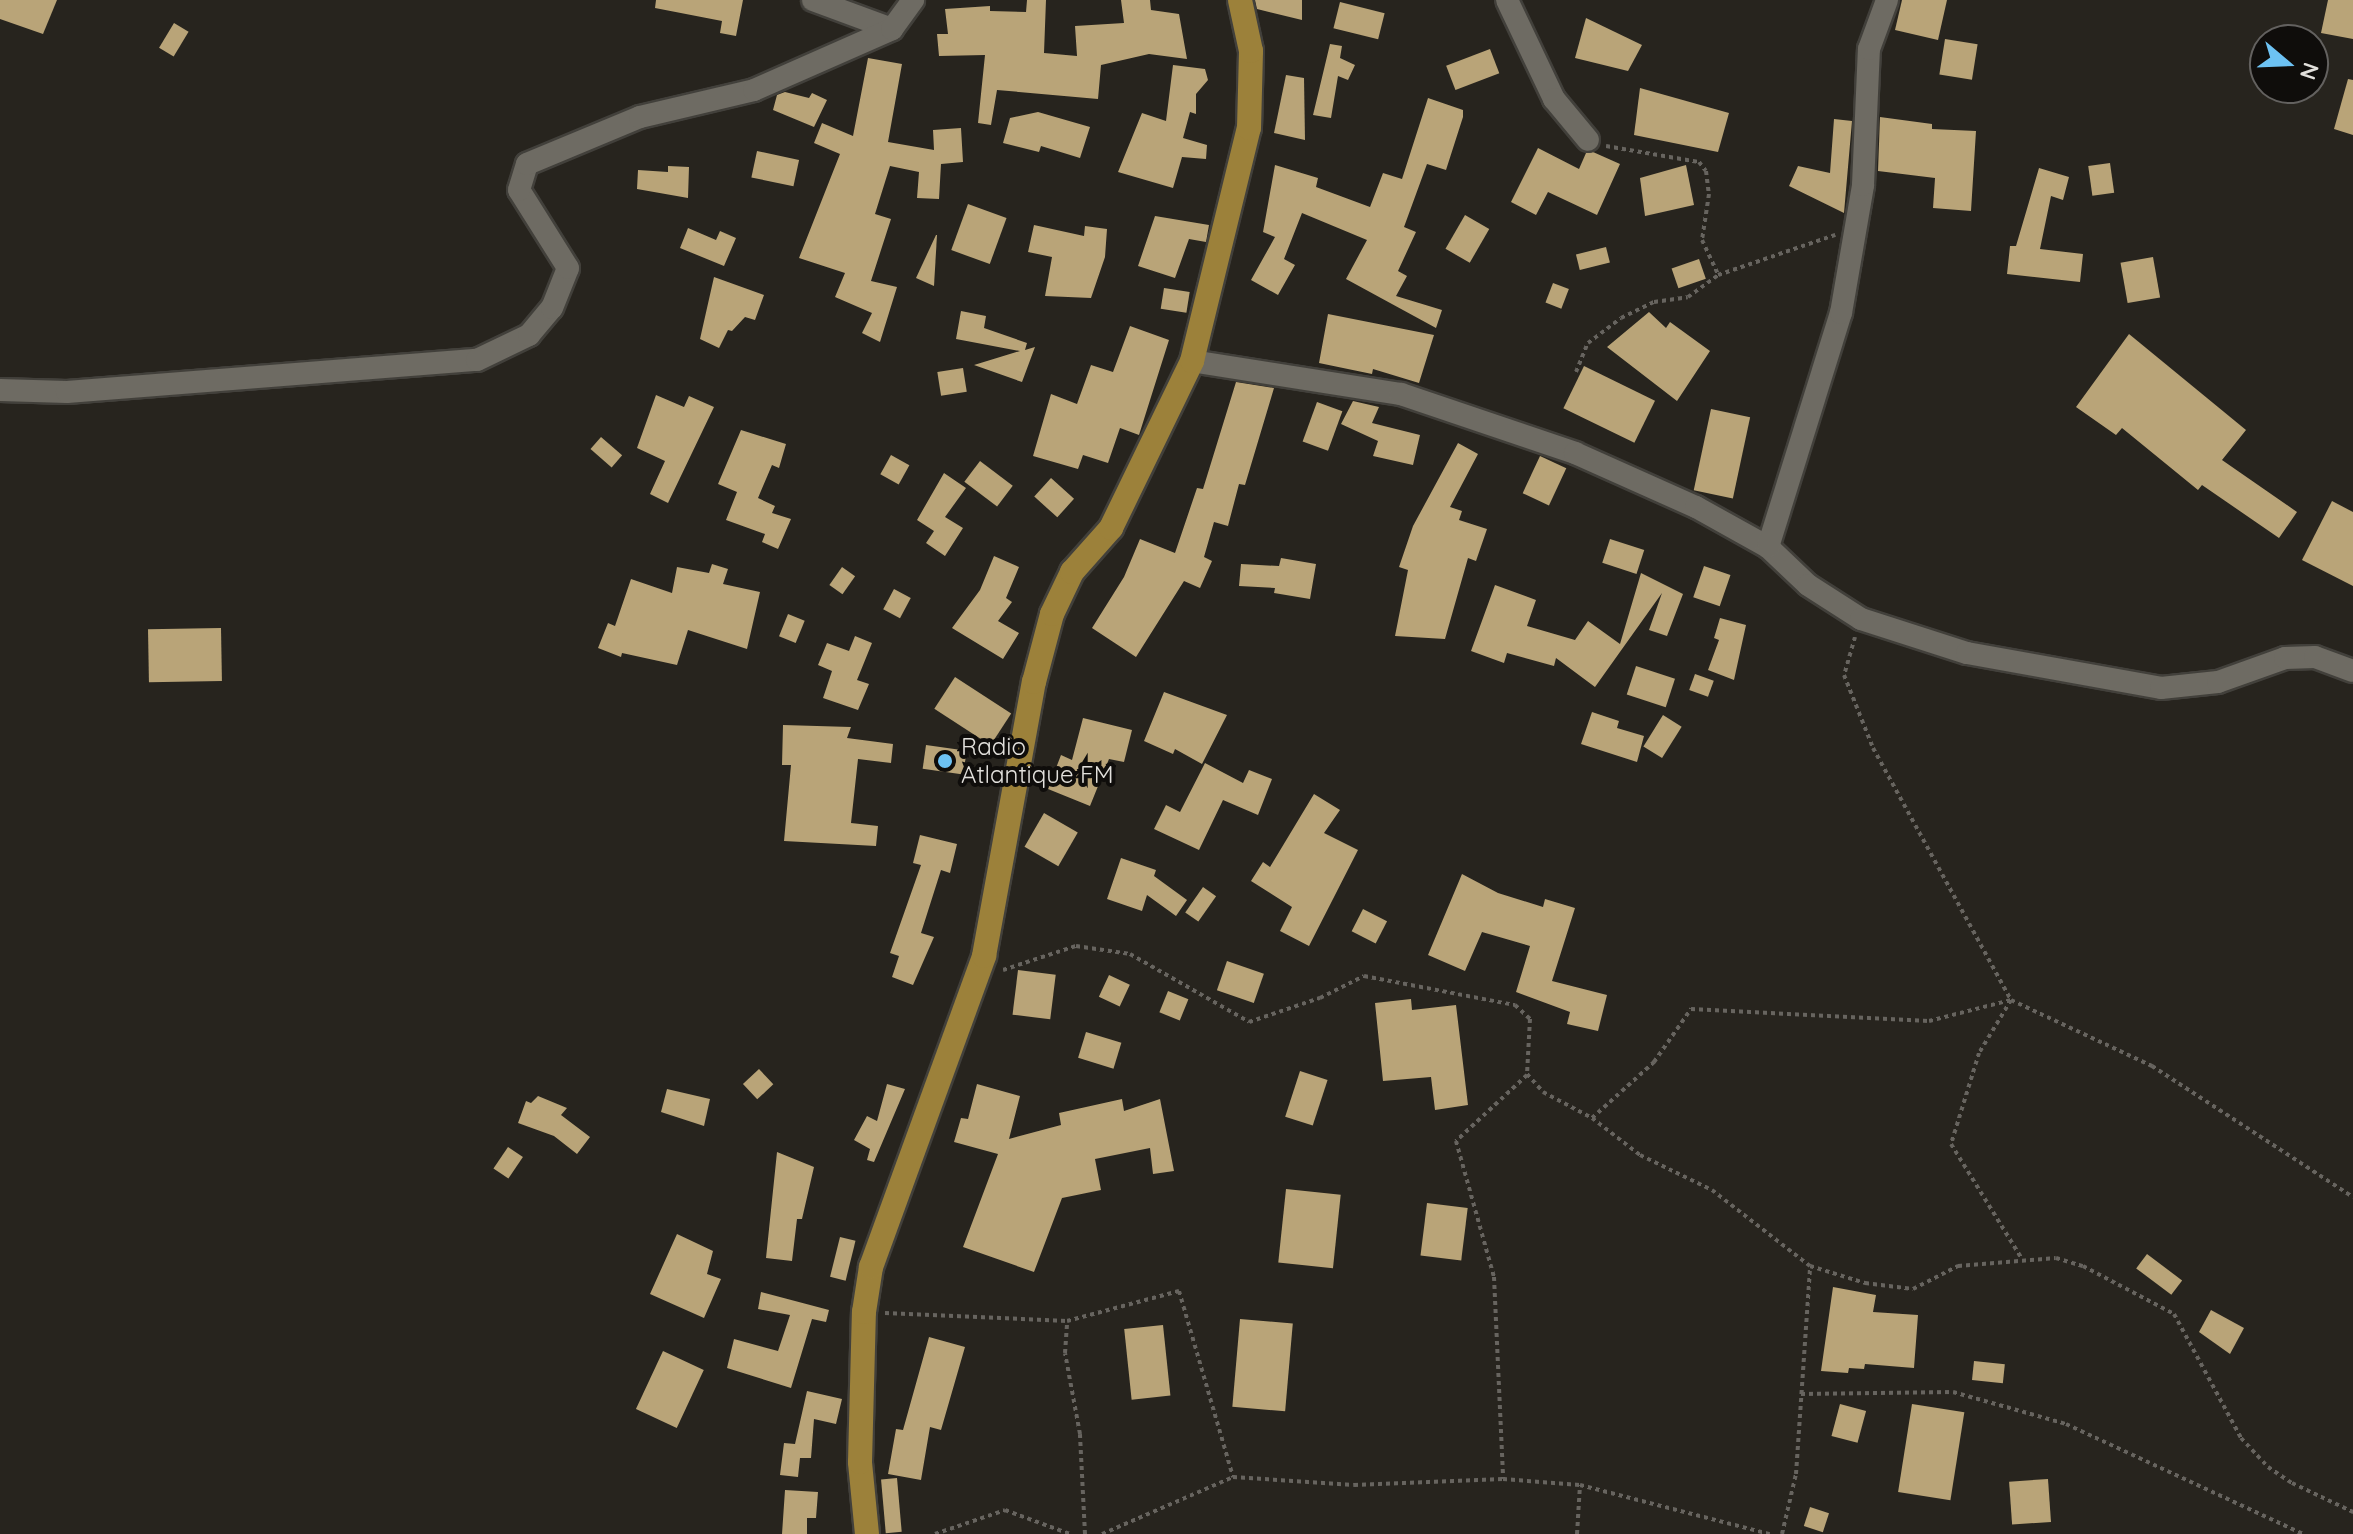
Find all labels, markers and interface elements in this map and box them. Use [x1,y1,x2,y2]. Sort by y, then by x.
north arrow [2249,24,2329,104]
text: N [2294,59,2326,83]
place label: Radio Atlantique FM [961,733,1113,789]
marker: Radio Atlantique FM [936,752,954,770]

